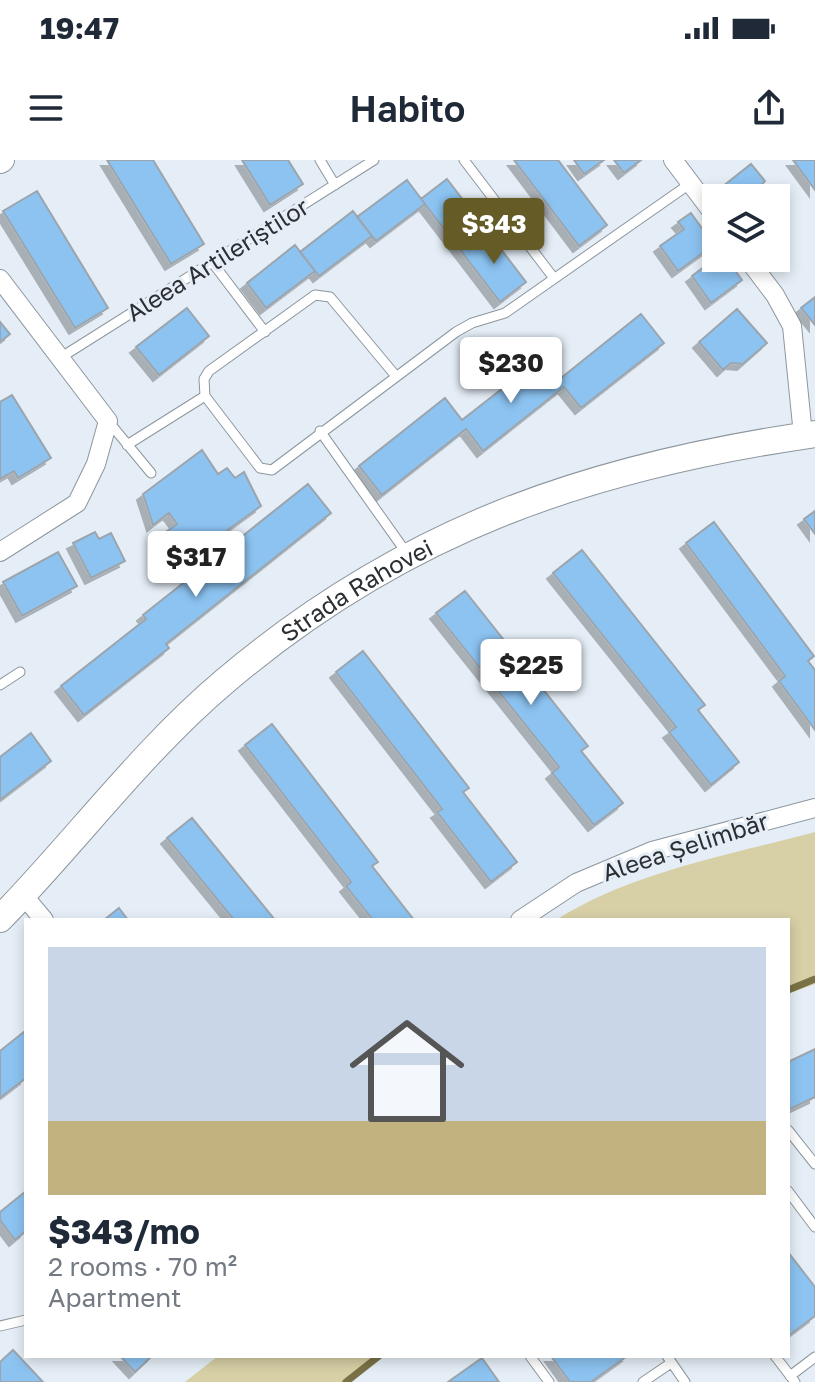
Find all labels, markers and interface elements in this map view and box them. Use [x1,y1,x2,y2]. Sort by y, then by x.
text: 19:47 [40,10,119,46]
icon: menu [24,86,68,130]
icon: share [747,86,791,130]
text: Habito [350,87,465,130]
map controls [702,184,790,272]
button: layers [702,184,790,272]
street label: Aleea Artileriștilor [120,191,314,328]
pin: $343 [447,198,541,266]
text: $343 [461,208,527,239]
pin: $230 [464,337,558,405]
text: $230 [478,347,544,378]
pin: $317 [149,531,243,599]
street label: Strada Rahovei [274,532,437,647]
text: $317 [166,541,226,572]
pin: $225 [484,639,578,707]
text: $225 [498,649,564,680]
street label: Aleea Șelimbăr [598,806,772,887]
icon: home [335,999,479,1143]
text: $343/mo [48,1211,200,1251]
text: 2 rooms · 70 m² [48,1251,237,1282]
text: Apartment [48,1282,181,1313]

